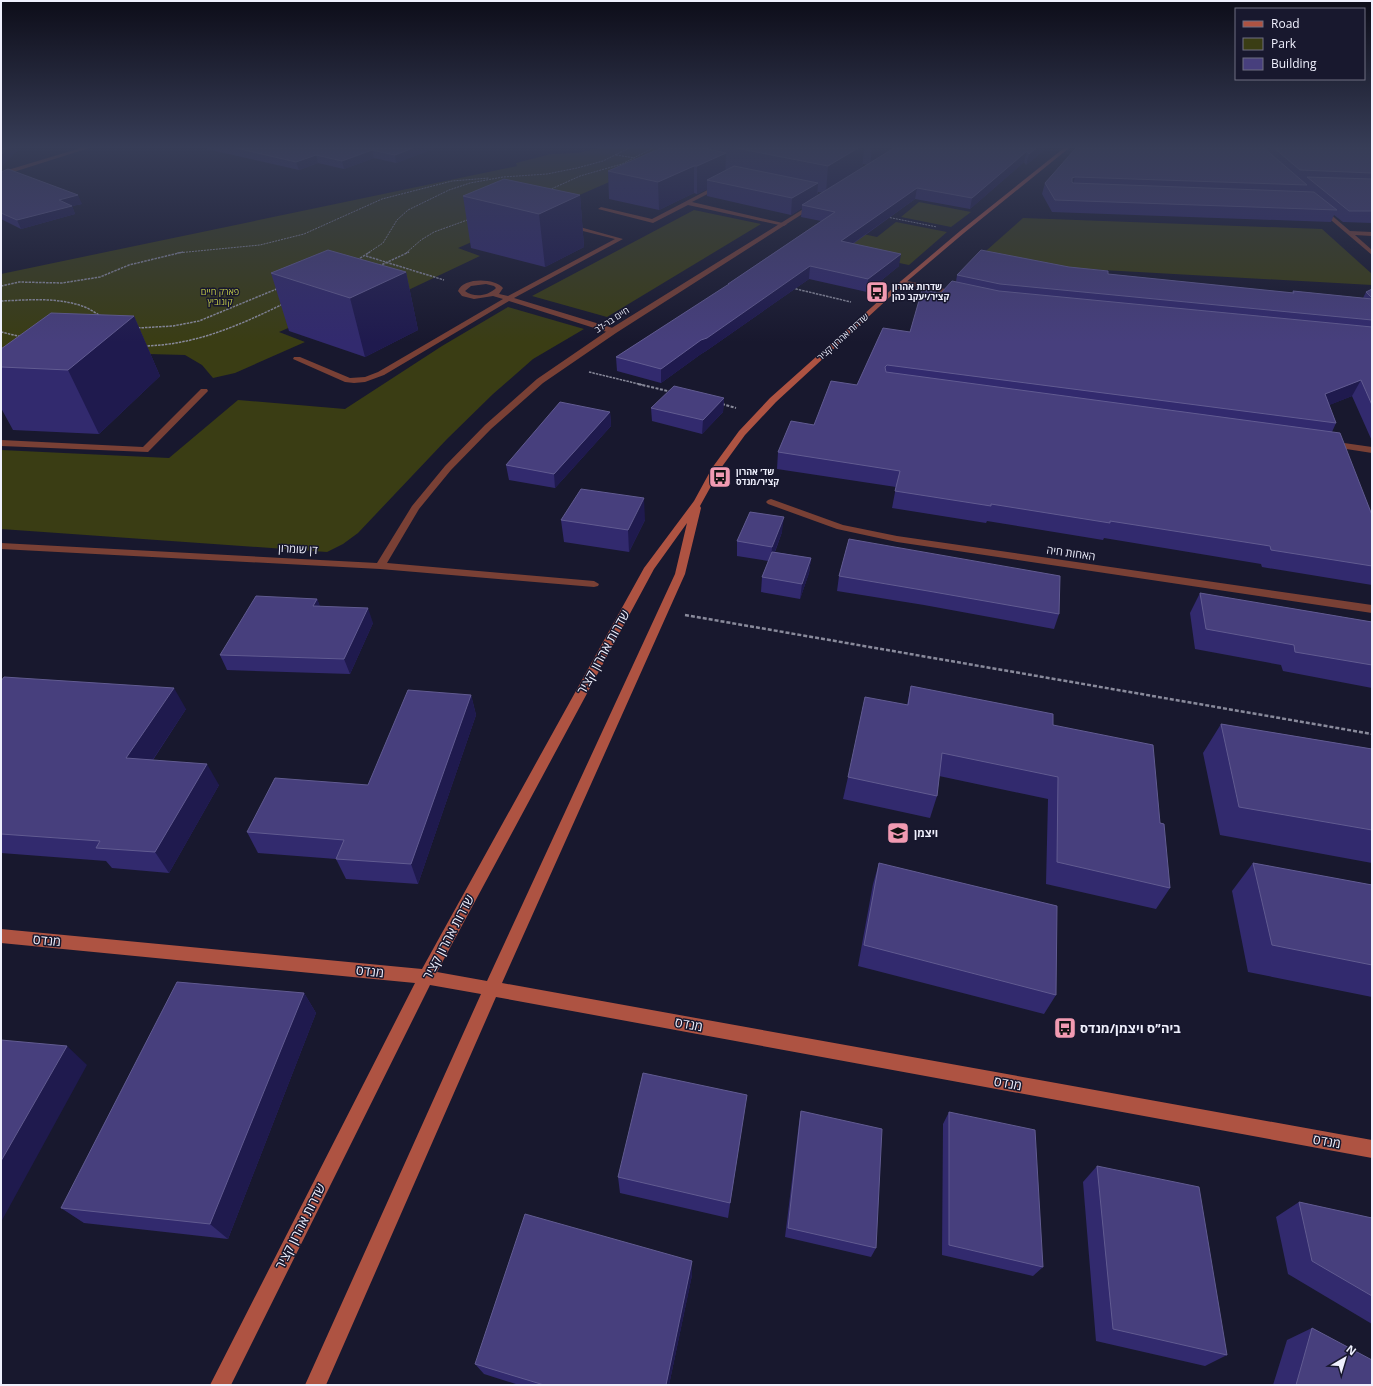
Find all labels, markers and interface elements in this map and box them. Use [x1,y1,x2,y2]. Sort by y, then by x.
legend [1235,8,1365,80]
text: Road [1271,15,1300,32]
text: Park [1271,35,1297,52]
text: Building [1271,55,1317,72]
bus stop icon: שדרות אהרון קציר/יעקב כהן [864,279,890,305]
place label: שדרות אהרון קציר/יעקב כהן [892,280,949,303]
park label: פארק חיים קונוביץ [201,285,239,308]
street label: חיים בר-לב [592,303,632,336]
street label: שדרות אהרון קציר [814,310,872,363]
bus stop icon: שד׳ אהרון קציר/מנדס [707,464,733,490]
place label: שד׳ אהרון קציר/מנדס [736,465,779,488]
street label: דן שומרון [278,540,319,557]
street label: האחות חיה [1046,542,1097,563]
street label: שדרות אהרון קציר [572,607,634,697]
school or university icon: ויצמן [885,820,911,846]
place label: ויצמן [914,825,938,840]
street label: שדרות אהרון קציר [418,891,478,983]
street label: מנדס [32,930,62,950]
street label: מנדס [355,961,385,981]
street label: מנדס [674,1013,704,1035]
bus stop icon: ביה״ס ויצמן/מנדס [1052,1015,1078,1041]
place label: ביה״ס ויצמן/מנדס [1080,1019,1181,1037]
street label: מנדס [993,1072,1023,1094]
street label: מנדס [1312,1130,1342,1152]
street label: שדרות אהרון קציר [271,1180,329,1272]
north arrow [1325,1338,1365,1378]
text: N [1343,1341,1360,1358]

